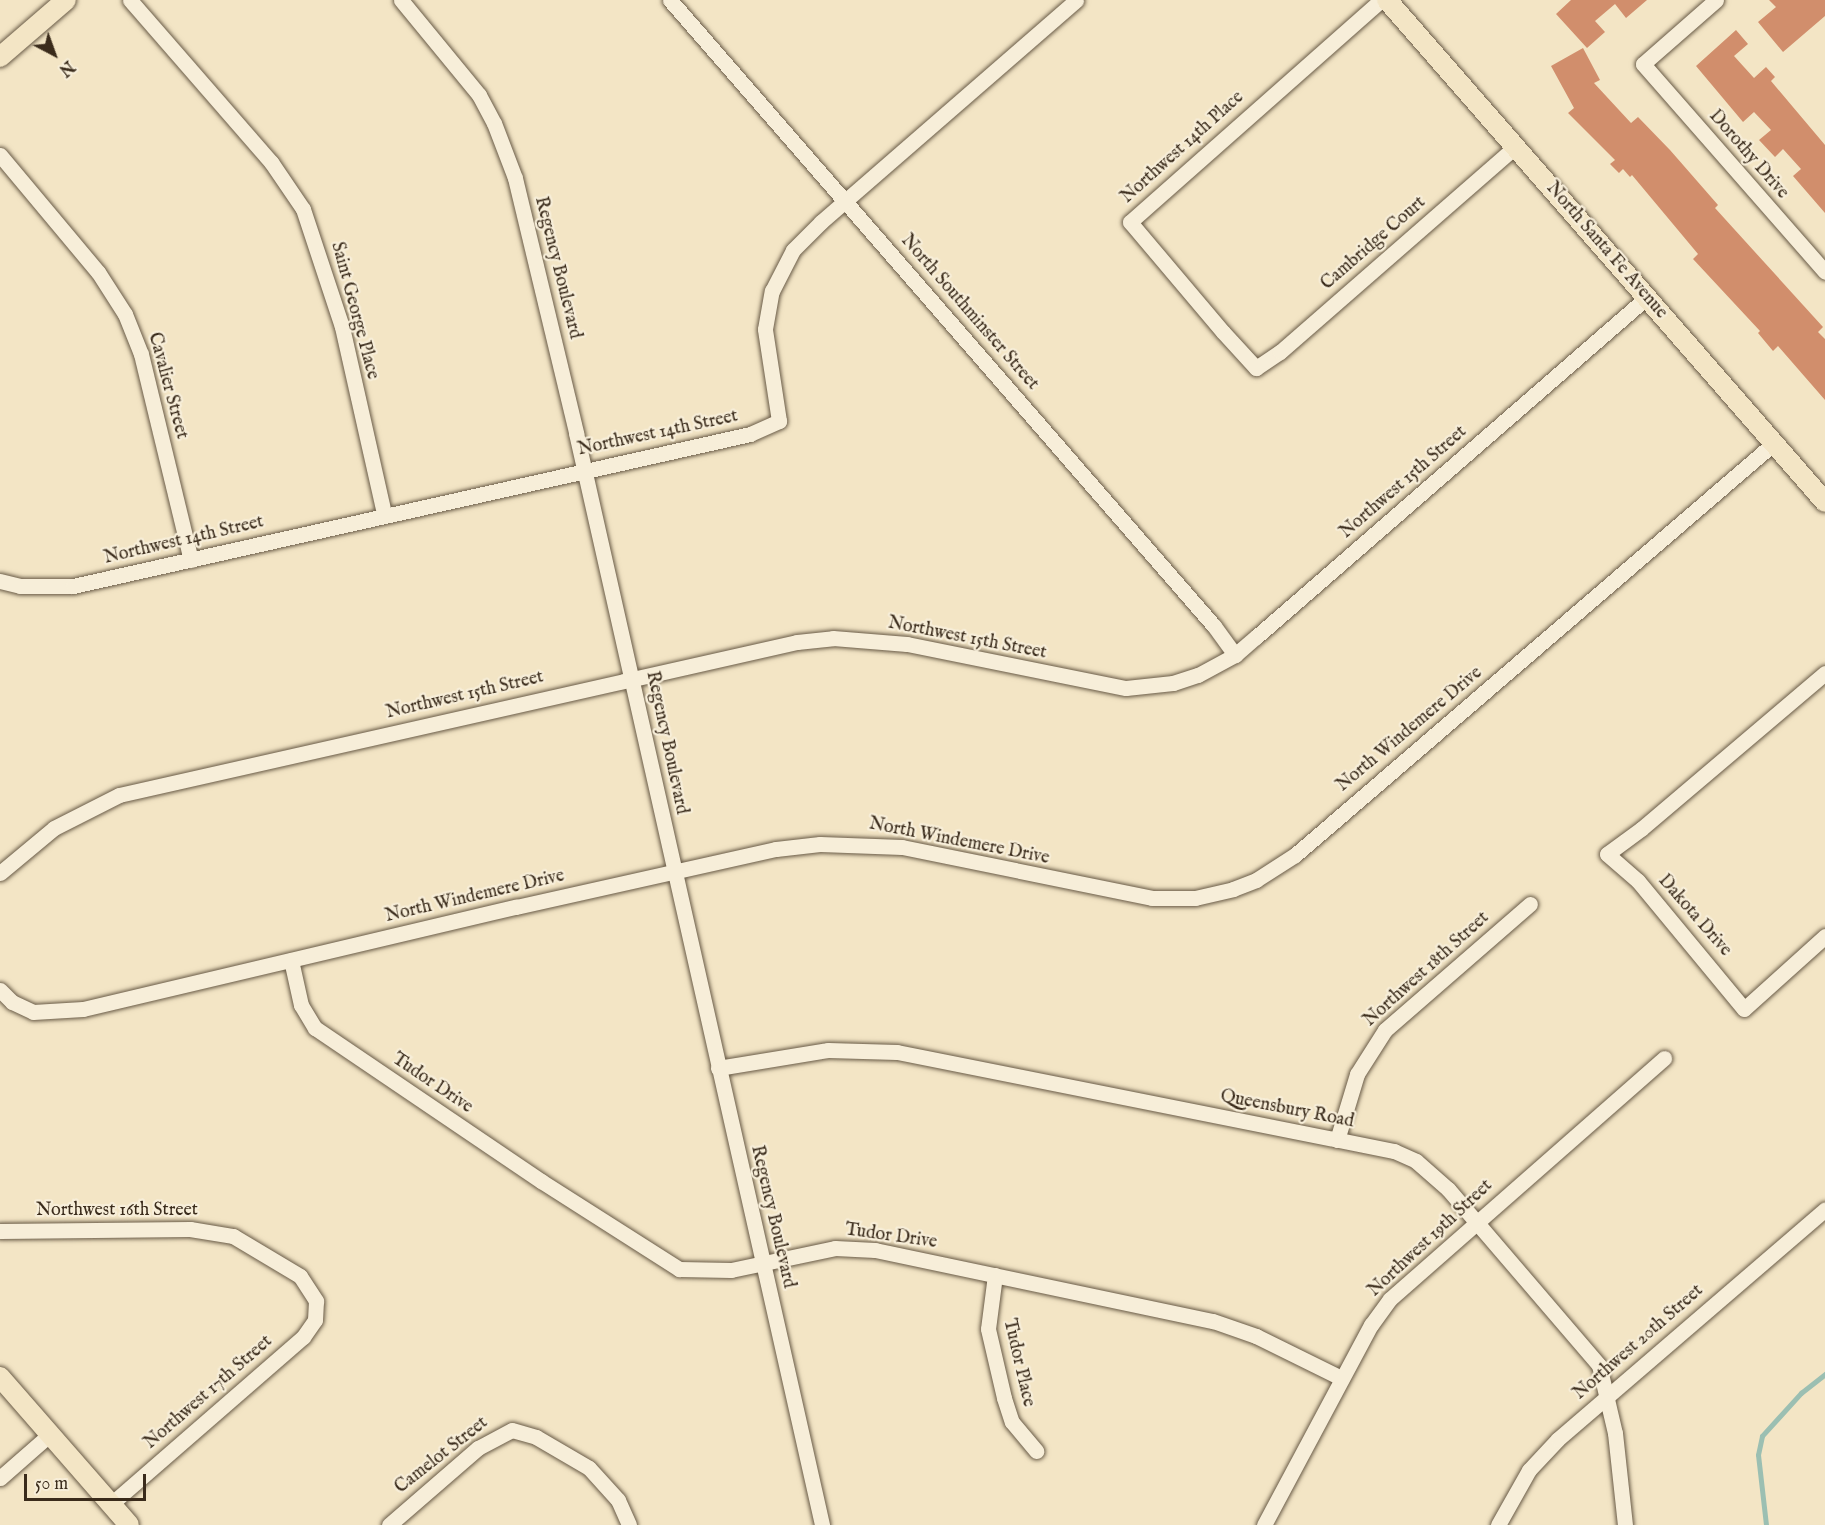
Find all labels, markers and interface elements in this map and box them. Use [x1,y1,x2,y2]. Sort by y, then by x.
north arrow [24,24,84,84]
text: N [54,55,78,80]
street label: Northwest 14th Place [1117,87,1249,209]
street label: Dorothy Drive [1704,106,1792,204]
street label: North Santa Fe Avenue [1541,178,1671,324]
street label: Cambridge Court [1317,193,1431,295]
street label: Regency Boulevard [529,195,585,341]
street label: North Southminster Street [895,231,1043,395]
street label: Saint George Place [325,240,383,382]
street label: Cavalier Street [142,330,192,442]
street label: Northwest 14th Street [576,406,740,462]
street label: Northwest 15th Street [1336,422,1472,544]
street label: Northwest 14th Street [102,512,266,570]
street label: Northwest 15th Street [886,613,1048,665]
street label: North Windemere Drive [1333,663,1487,797]
street label: Northwest 15th Street [384,667,546,725]
street label: Regency Boulevard [640,669,692,817]
street label: North Windemere Drive [867,814,1051,870]
street label: North Windemere Drive [383,866,567,928]
street label: Dakota Drive [1653,871,1735,961]
street label: Northwest 18th Street [1360,908,1494,1032]
street label: Tudor Drive [388,1049,476,1119]
street label: Queensbury Road [1218,1086,1356,1134]
street label: Regency Boulevard [745,1143,799,1291]
street label: Northwest 19th Street [1364,1176,1498,1302]
street label: Northwest 16th Street [36,1200,198,1222]
street label: Tudor Drive [844,1220,938,1254]
street label: Northwest 20th Street [1570,1281,1708,1405]
street label: Tudor Place [997,1317,1039,1409]
street label: Northwest 17th Street [140,1331,278,1455]
street label: Camelot Street [391,1413,493,1499]
scale bar [27,1462,148,1500]
text: 50 m [35,1473,68,1496]

